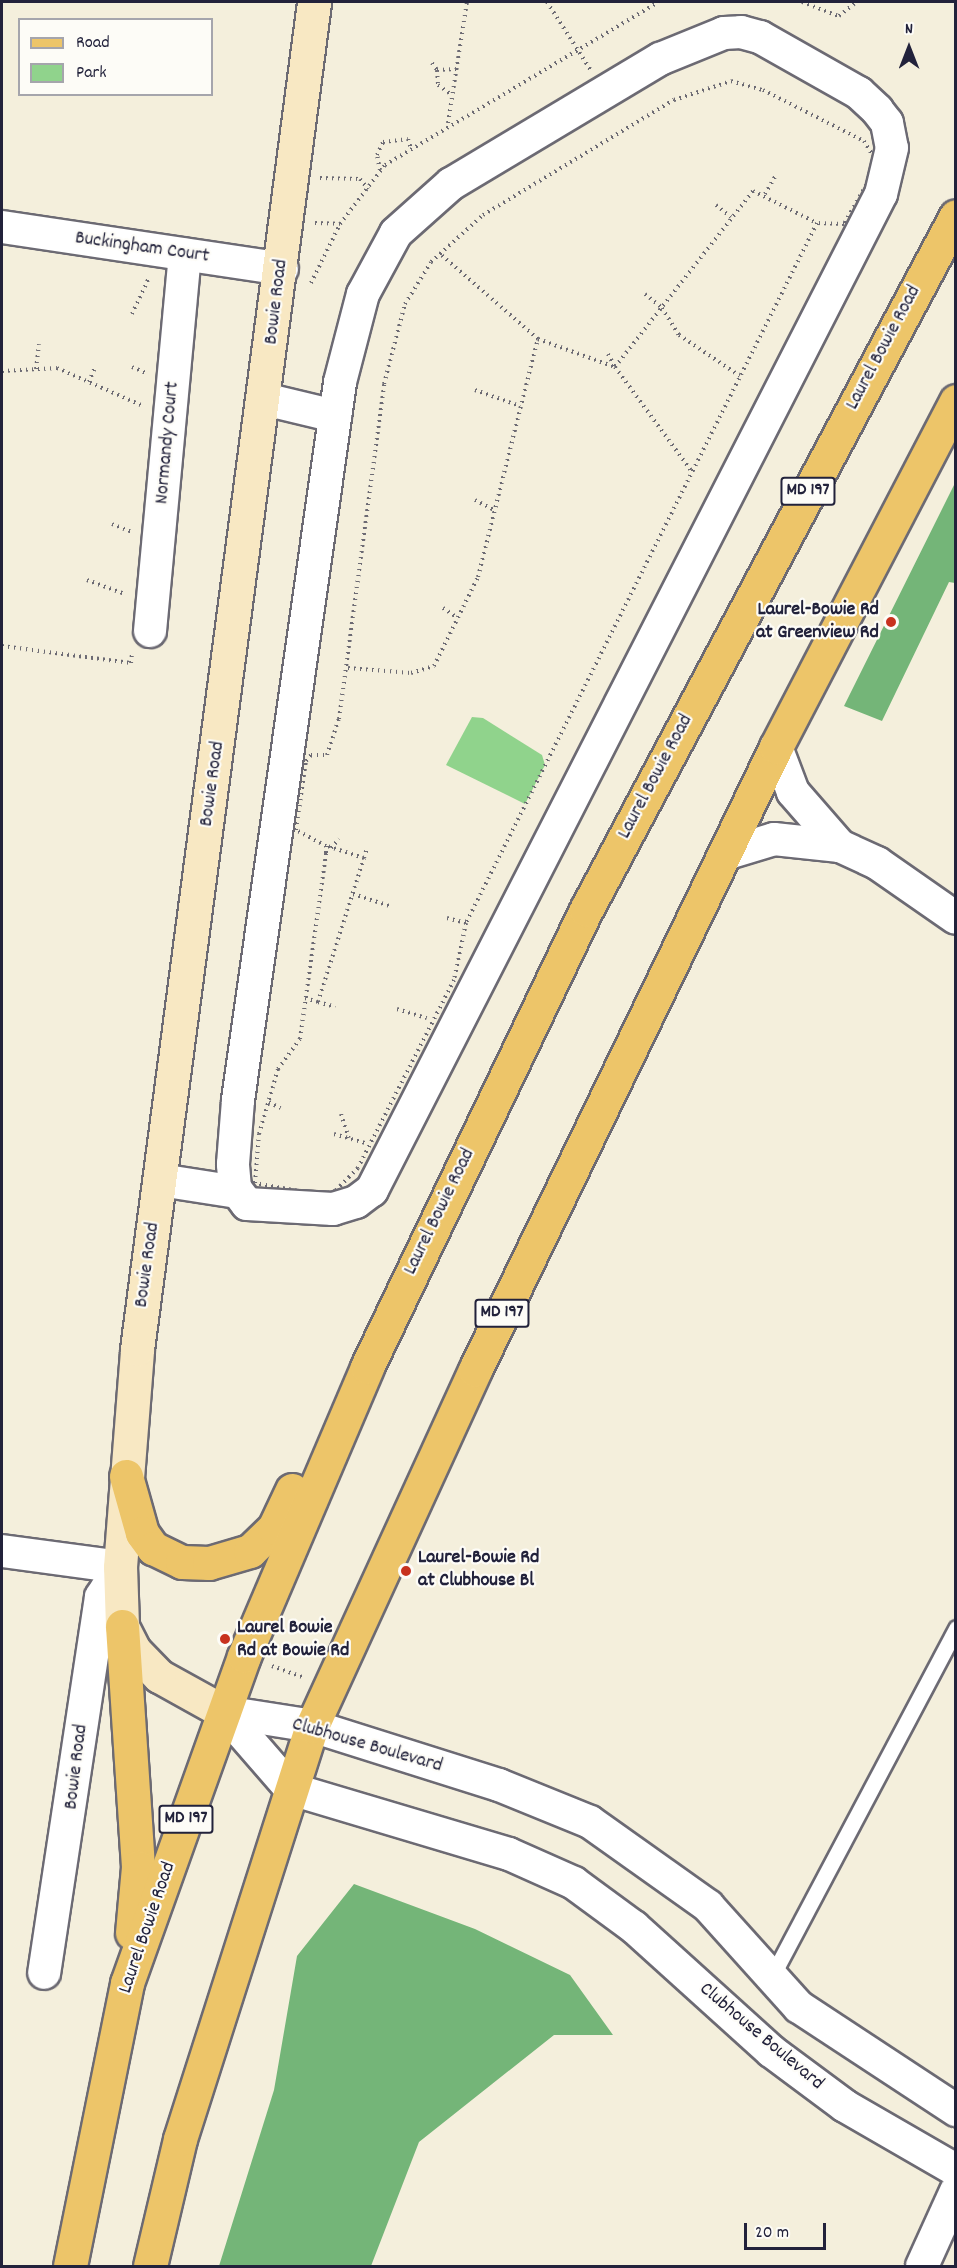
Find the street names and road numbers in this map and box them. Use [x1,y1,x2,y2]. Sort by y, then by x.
street label: Buckingham Court [73,227,211,269]
street label: Bowie Road [260,258,294,346]
street label: Laurel Bowie Road [841,282,927,414]
street label: Normandy Court [151,381,185,505]
road number: MD 197 [780,476,836,506]
street label: Laurel Bowie Road [613,711,699,843]
street label: Bowie Road [195,740,231,828]
street label: Laurel Bowie Road [399,1145,481,1279]
street label: Bowie Road [130,1221,166,1309]
road number: MD 197 [474,1298,530,1328]
street label: Clubhouse Boulevard [289,1713,445,1779]
street label: Bowie Road [60,1723,94,1811]
road number: MD 197 [158,1804,214,1834]
street label: Laurel Bowie Road [114,1859,182,1997]
street label: Clubhouse Boulevard [694,1978,828,2096]

